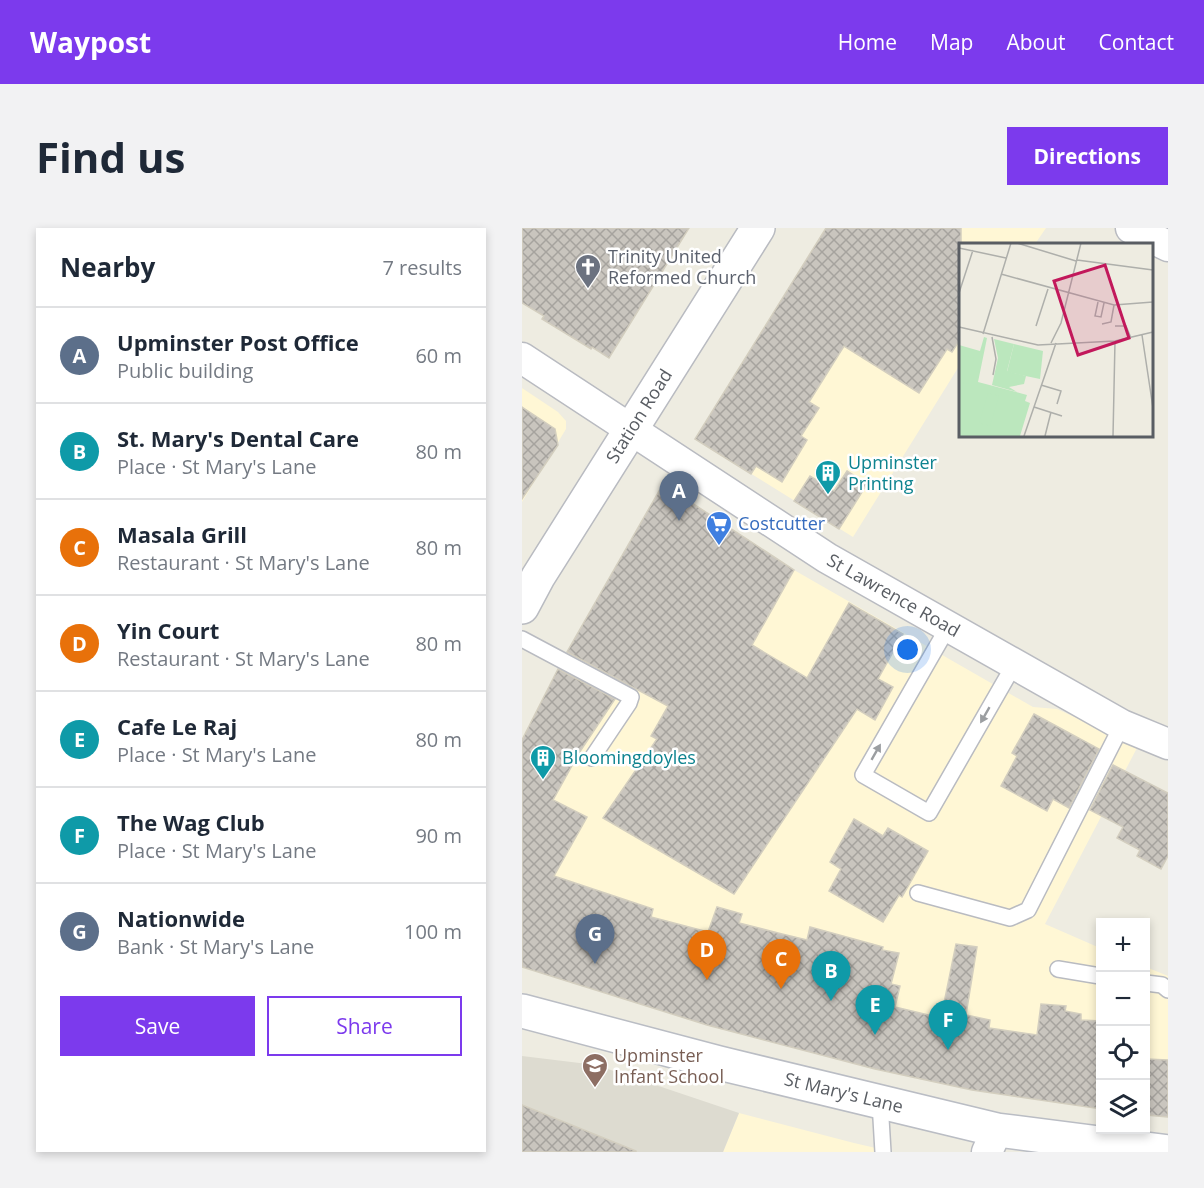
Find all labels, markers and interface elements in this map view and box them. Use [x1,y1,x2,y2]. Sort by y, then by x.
text: Waypost [30,23,151,61]
text: Home [838,28,897,56]
text: Map [930,28,973,56]
text: About [1006,28,1066,56]
text: Contact [1099,28,1174,56]
button: Directions [1007,127,1168,185]
text: Find us [36,128,185,185]
inset map [959,243,1153,436]
place label: Trinity United Reformed Church [608,244,756,289]
text: Nearby [60,249,155,285]
church icon: Trinity United Reformed Church [573,252,603,290]
text: 7 results [382,254,462,281]
text: Upminster Post Office [117,327,359,357]
text: A [73,342,86,369]
text: 60 m [415,342,462,369]
text: Public building [117,357,253,384]
street label: Station Road [600,364,677,467]
text: St. Mary's Dental Care [117,423,359,453]
text: B [73,438,86,465]
text: 80 m [415,438,462,465]
place label: Upminster Printing [848,450,937,495]
text: Place · St Mary's Lane [117,453,316,480]
building icon: Upminster Printing [813,458,843,496]
pin: A [660,472,698,521]
supermarket icon: Costcutter [704,509,734,547]
place label: Costcutter [738,511,826,535]
text: Masala Grill [117,519,247,549]
text: C [73,534,86,561]
text: 80 m [415,534,462,561]
street label: St Lawrence Road [823,547,965,642]
text: Restaurant · St Mary's Lane [117,549,370,576]
text: Yin Court [117,615,219,645]
text: D [72,630,87,657]
text: 80 m [415,630,462,657]
your location [893,635,922,664]
text: Restaurant · St Mary's Lane [117,645,370,672]
one-way arrow [980,707,990,724]
text: Cafe Le Raj [117,711,237,741]
text: E [74,726,85,753]
text: 80 m [415,726,462,753]
text: Place · St Mary's Lane [117,741,316,768]
building icon: Bloomingdoyles [528,743,558,781]
one-way arrow [871,743,881,760]
place label: Bloomingdoyles [562,745,696,769]
text: The Wag Club [117,807,265,837]
text: F [74,822,85,849]
text: 90 m [415,822,462,849]
text: Place · St Mary's Lane [117,837,316,864]
text: Nationwide [117,903,245,933]
pin: G [576,914,614,964]
text: G [72,918,87,945]
text: 100 m [404,918,462,945]
map controls [1096,918,1150,1134]
button: + [1096,918,1150,972]
pin: D [688,930,726,980]
text: Bank · St Mary's Lane [117,933,314,960]
pin: C [762,940,800,989]
pin: B [812,952,850,1001]
button: − [1096,972,1150,1026]
pin: E [856,986,894,1035]
button: Save [60,996,255,1056]
button: Share [267,996,462,1056]
pin: F [928,1000,968,1050]
button: locate [1096,1026,1150,1080]
place label: Upminster Infant School [614,1043,724,1088]
school or university icon: Upminster Infant School [580,1051,610,1089]
street label: St Mary's Lane [782,1066,906,1118]
button: layers [1096,1080,1150,1134]

